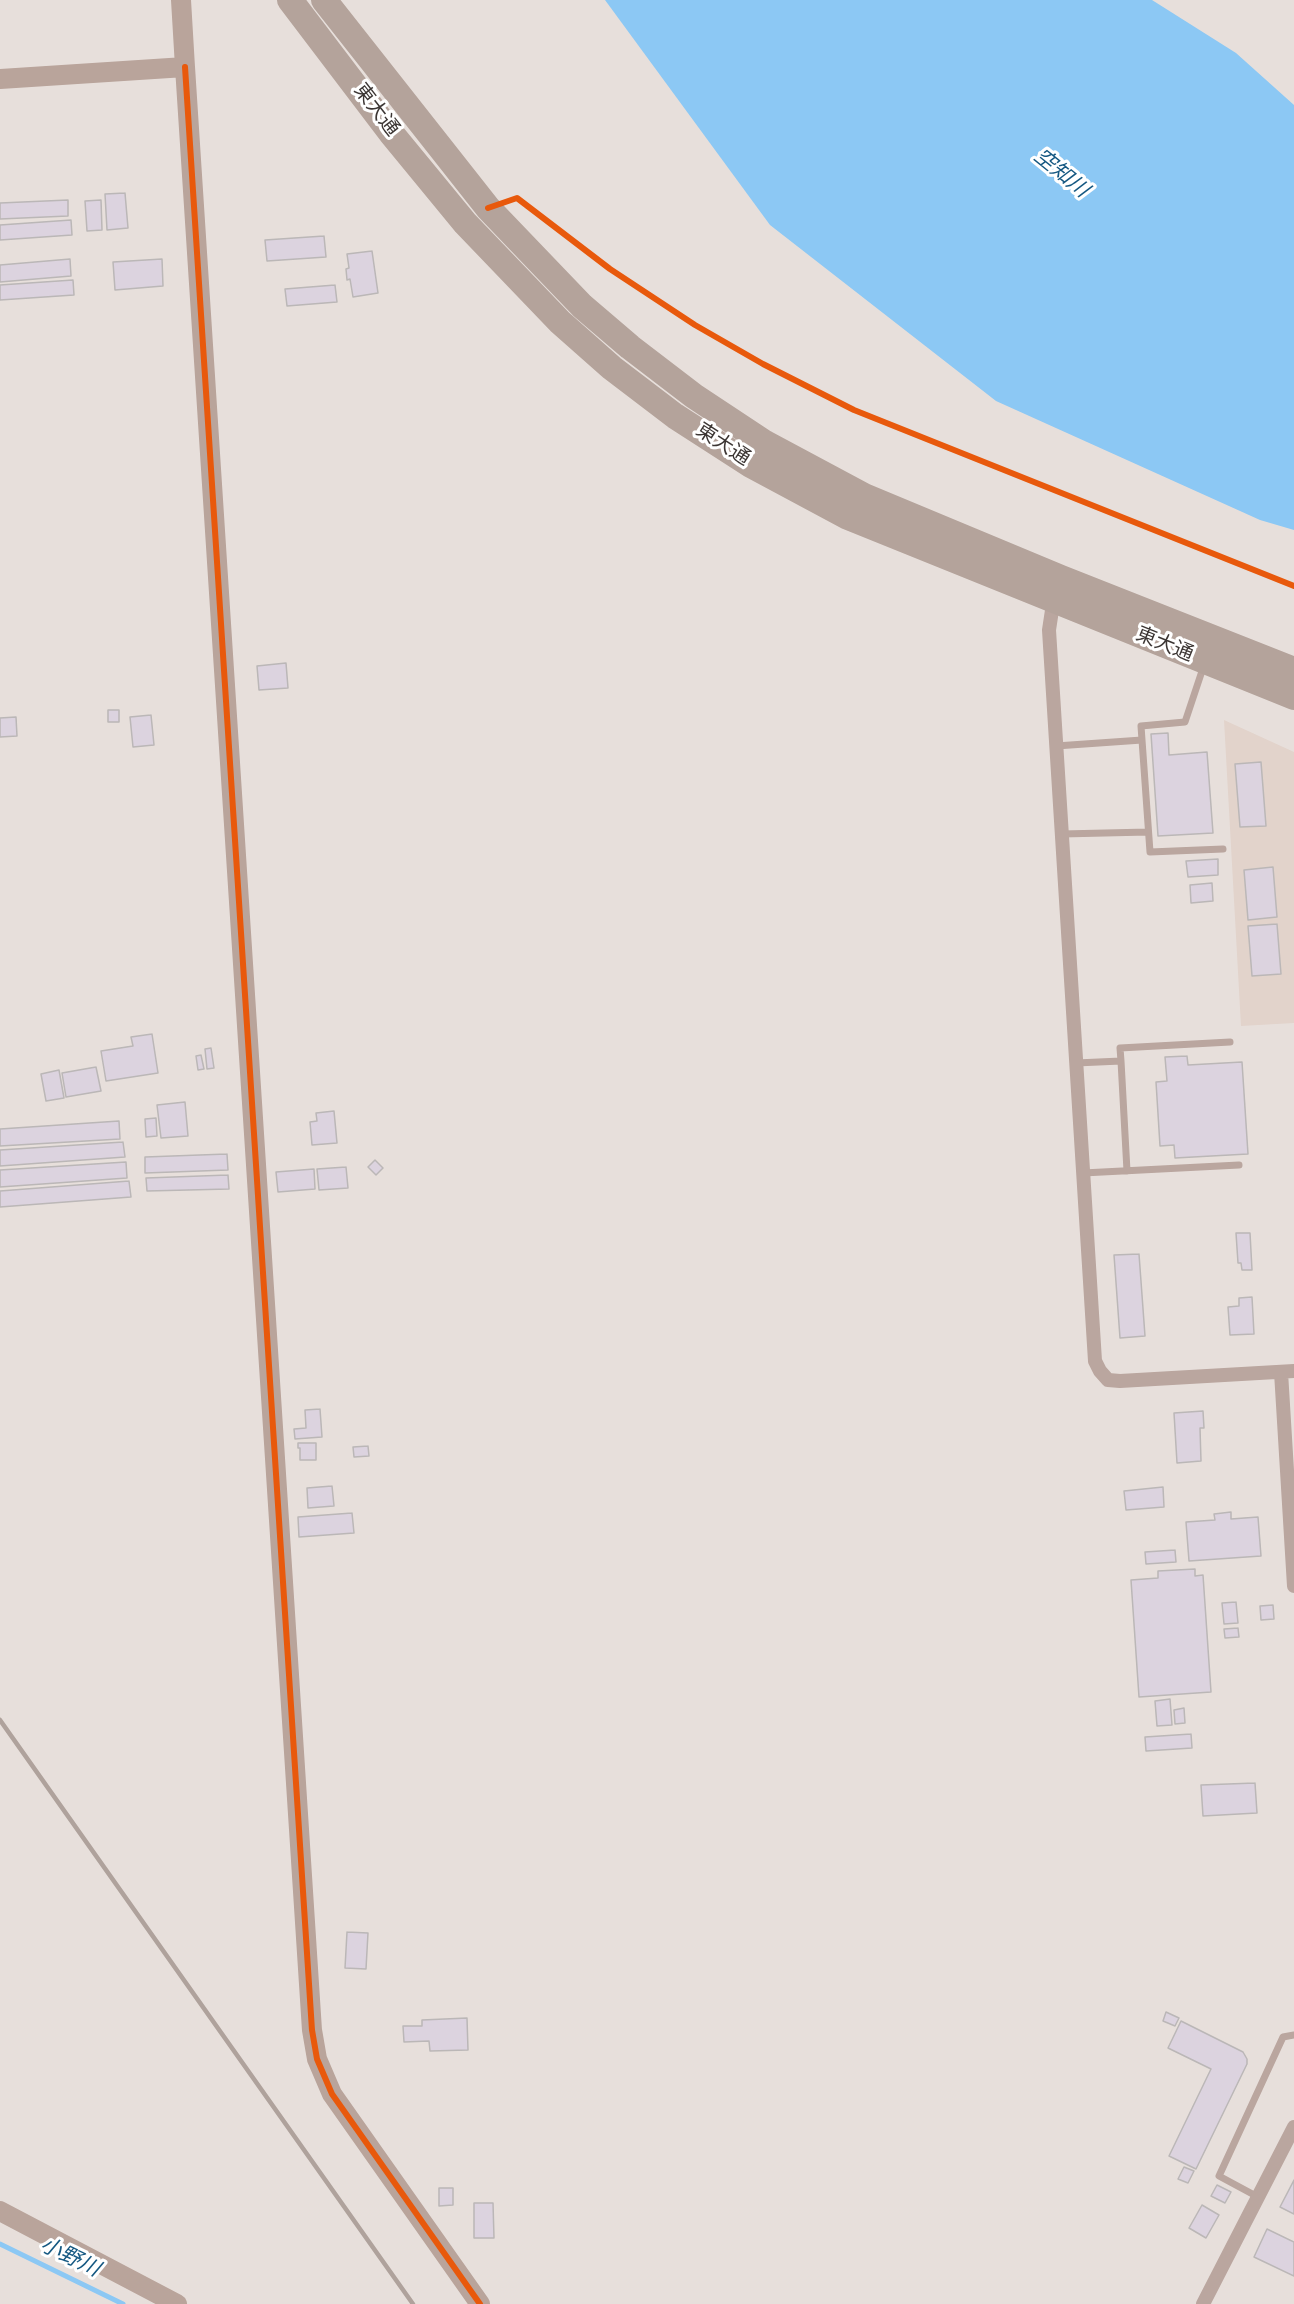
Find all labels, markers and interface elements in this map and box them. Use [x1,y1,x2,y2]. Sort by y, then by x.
street label: 東大通 [347,80,403,142]
water label: 空知川 [1028,145,1092,205]
street label: 東大通 [690,420,754,472]
street label: 東大通 [1132,624,1196,668]
water label: 小野川 [35,2234,103,2284]

